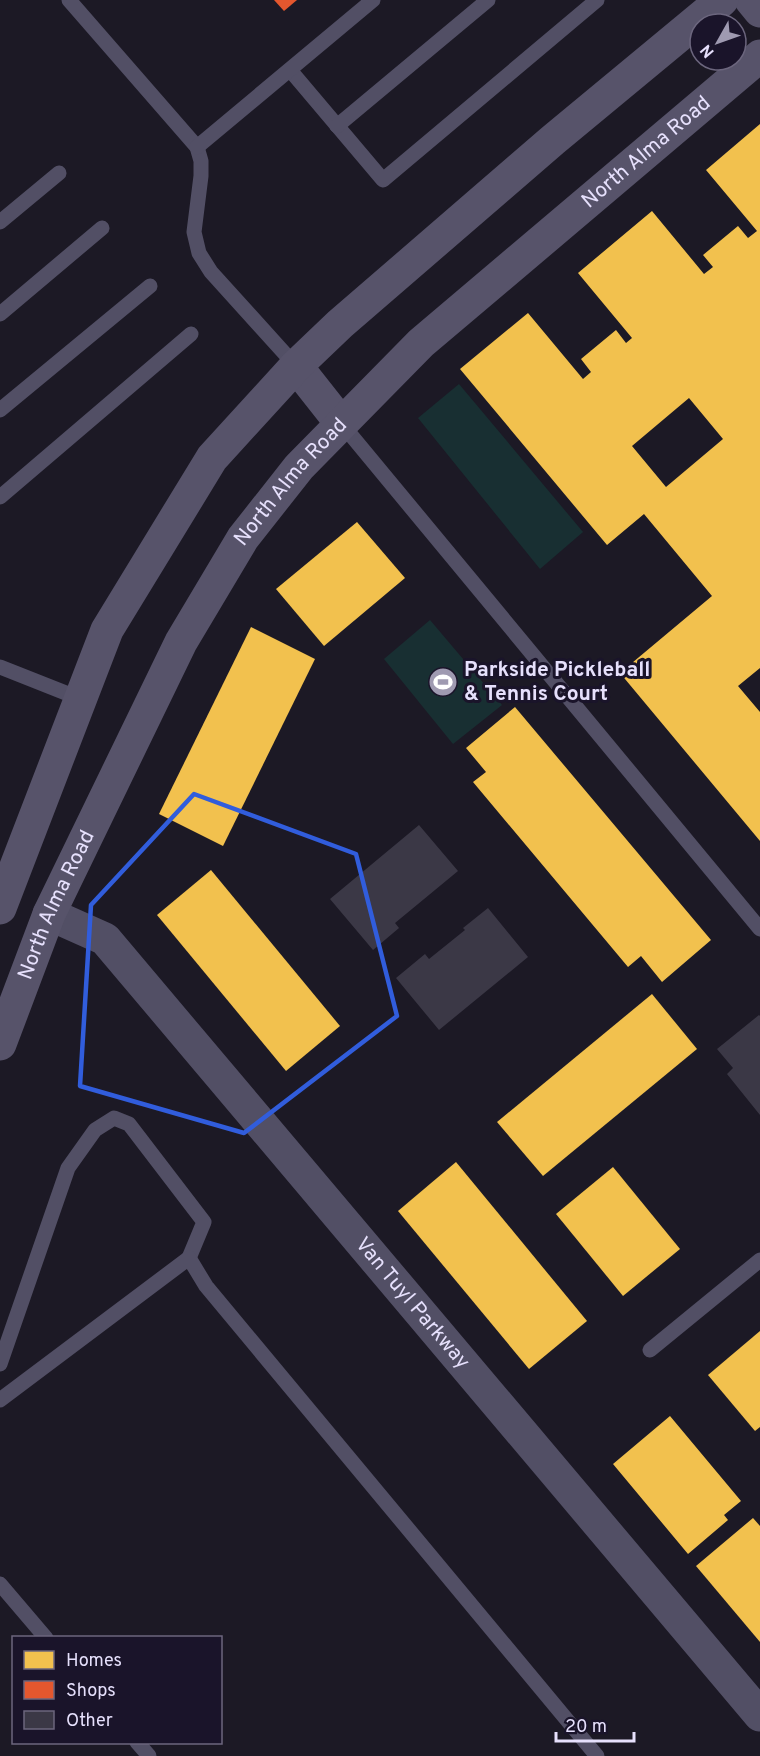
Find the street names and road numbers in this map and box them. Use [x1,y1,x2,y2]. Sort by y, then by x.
street label: North Alma Road [576,90,716,214]
street label: North Alma Road [228,412,353,552]
street label: North Alma Road [12,826,101,984]
street label: Van Tuyl Parkway [349,1232,476,1375]

